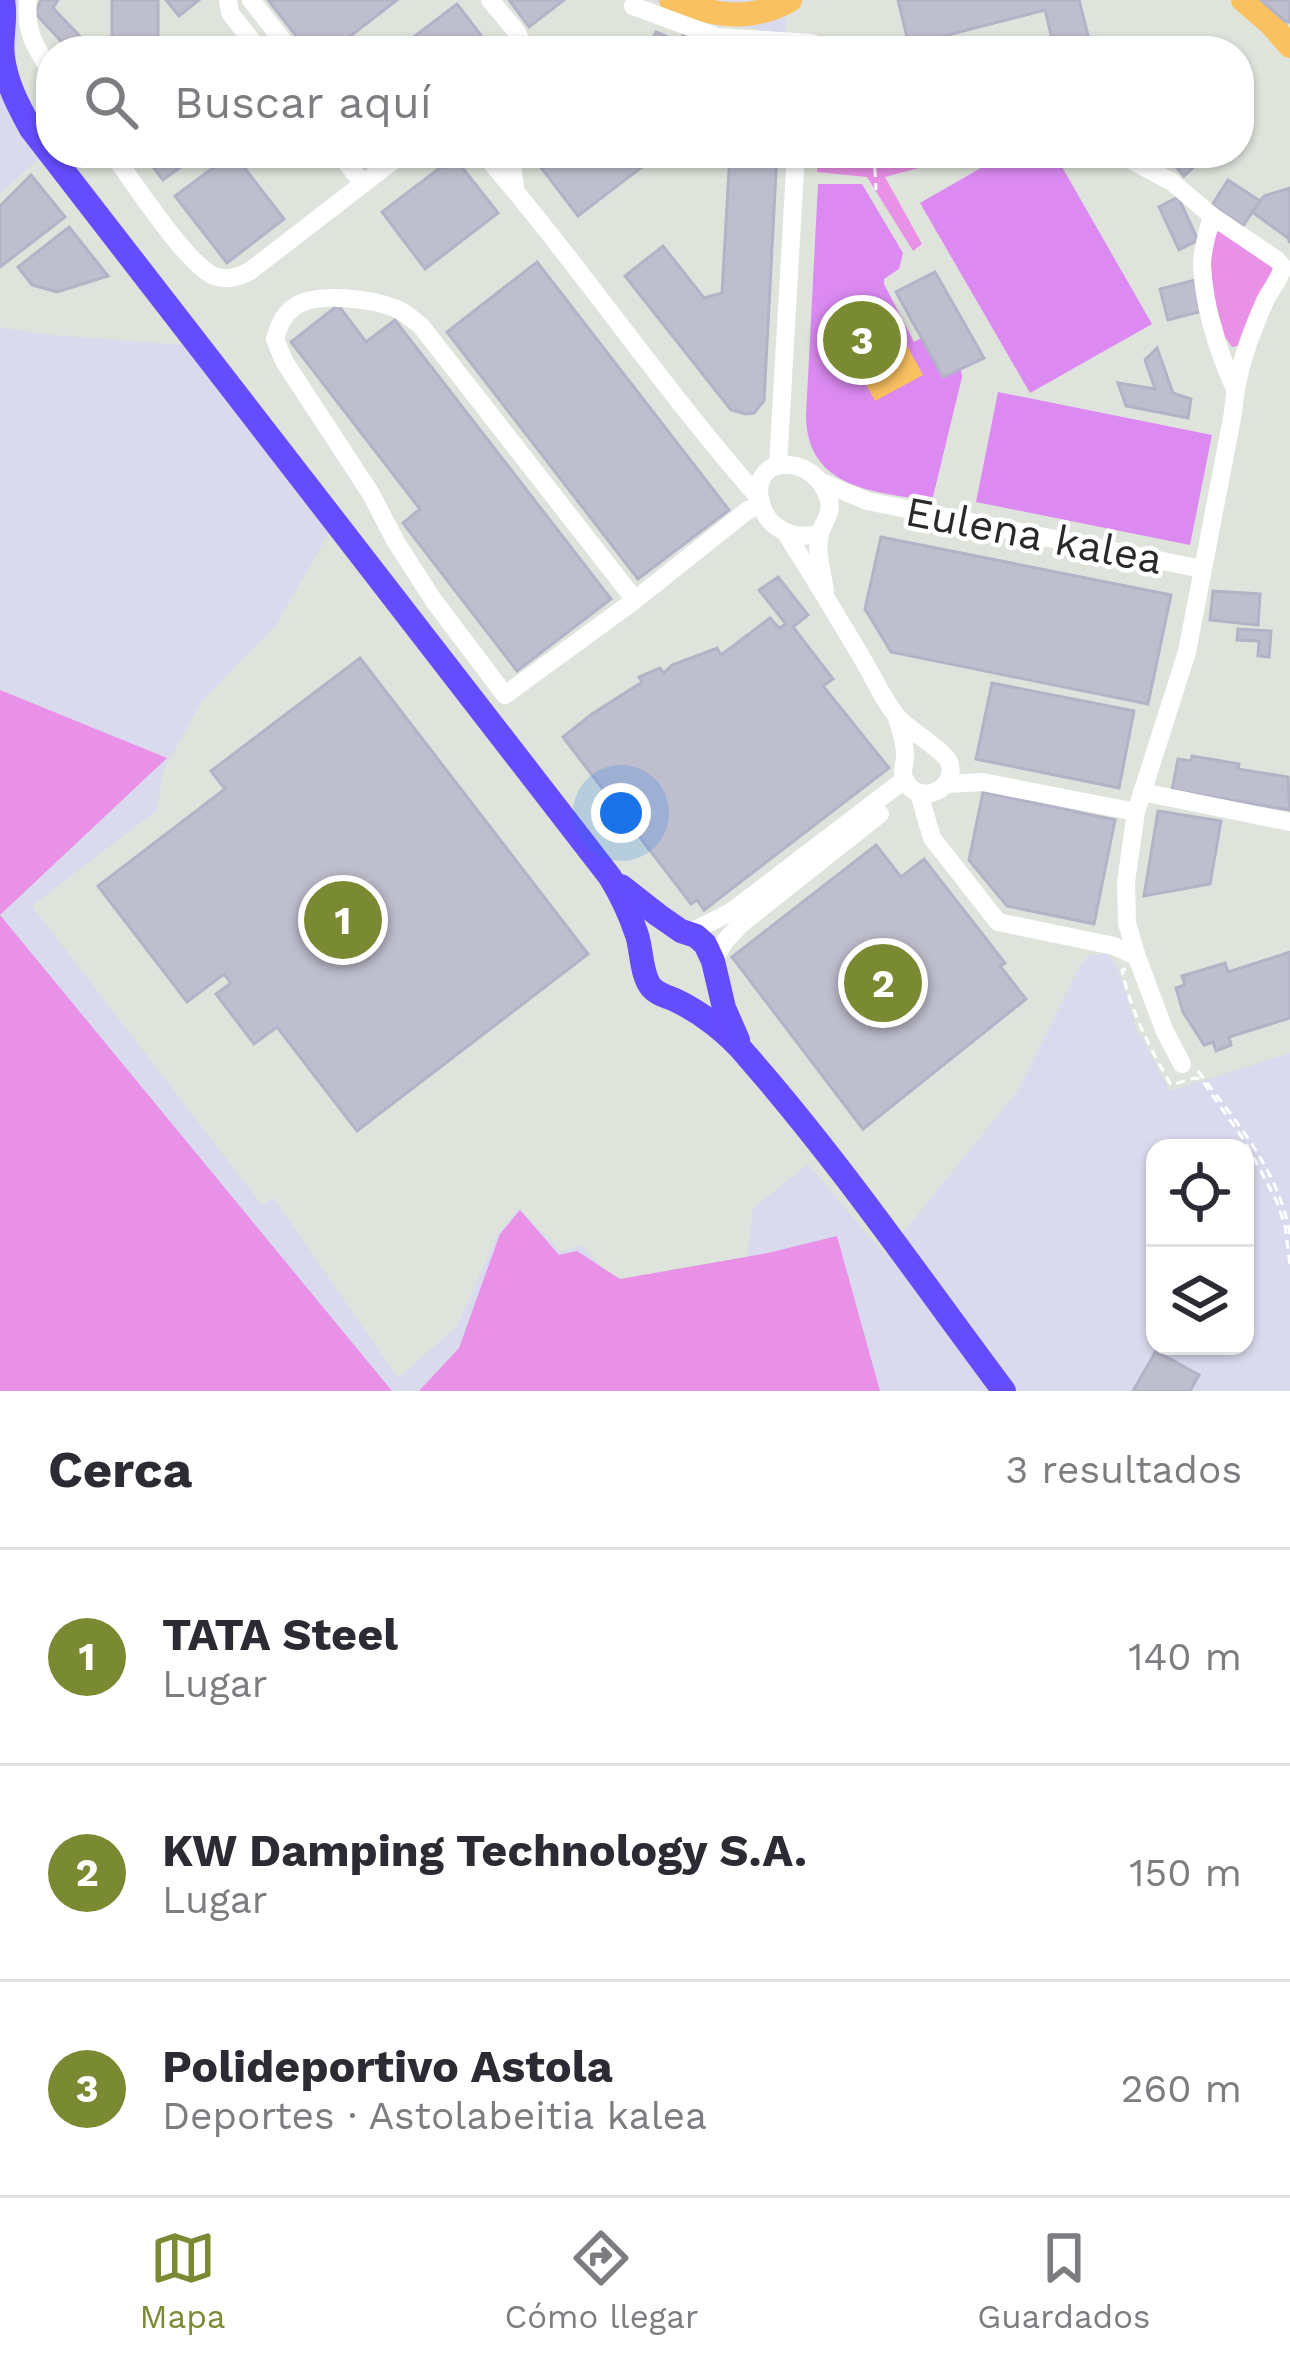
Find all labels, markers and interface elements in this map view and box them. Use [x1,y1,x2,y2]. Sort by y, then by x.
search box [36,36,1254,168]
icon: search [78,69,144,135]
text: Buscar aquí [174,76,432,129]
pin: 3 [823,295,901,385]
street label: Eulena kalea [902,486,1166,584]
your location [591,783,651,843]
pin: 1 [304,875,382,965]
pin: 2 [844,938,922,1028]
map controls [1146,1139,1254,1355]
button: locate [1146,1139,1254,1247]
button: layers [1146,1247,1254,1355]
text: Cerca [48,1440,192,1499]
text: 3 resultados [1006,1447,1242,1492]
text: TATA Steel [162,1608,398,1661]
text: 1 [79,1634,95,1679]
text: 140 m [1128,1634,1242,1679]
text: Lugar [162,1661,268,1706]
text: KW Damping Technology S.A. [162,1824,807,1877]
text: 2 [75,1850,99,1895]
text: 150 m [1129,1850,1242,1895]
text: Lugar [162,1877,268,1922]
text: Polideportivo Astola [162,2040,613,2093]
text: 3 [75,2066,99,2111]
text: 260 m [1121,2066,1242,2111]
text: Deportes · Astolabeitia kalea [162,2093,707,2138]
tab: Mapa [139,2225,226,2336]
tab: Cómo llegar [505,2225,698,2336]
tab: Guardados [977,2225,1150,2336]

